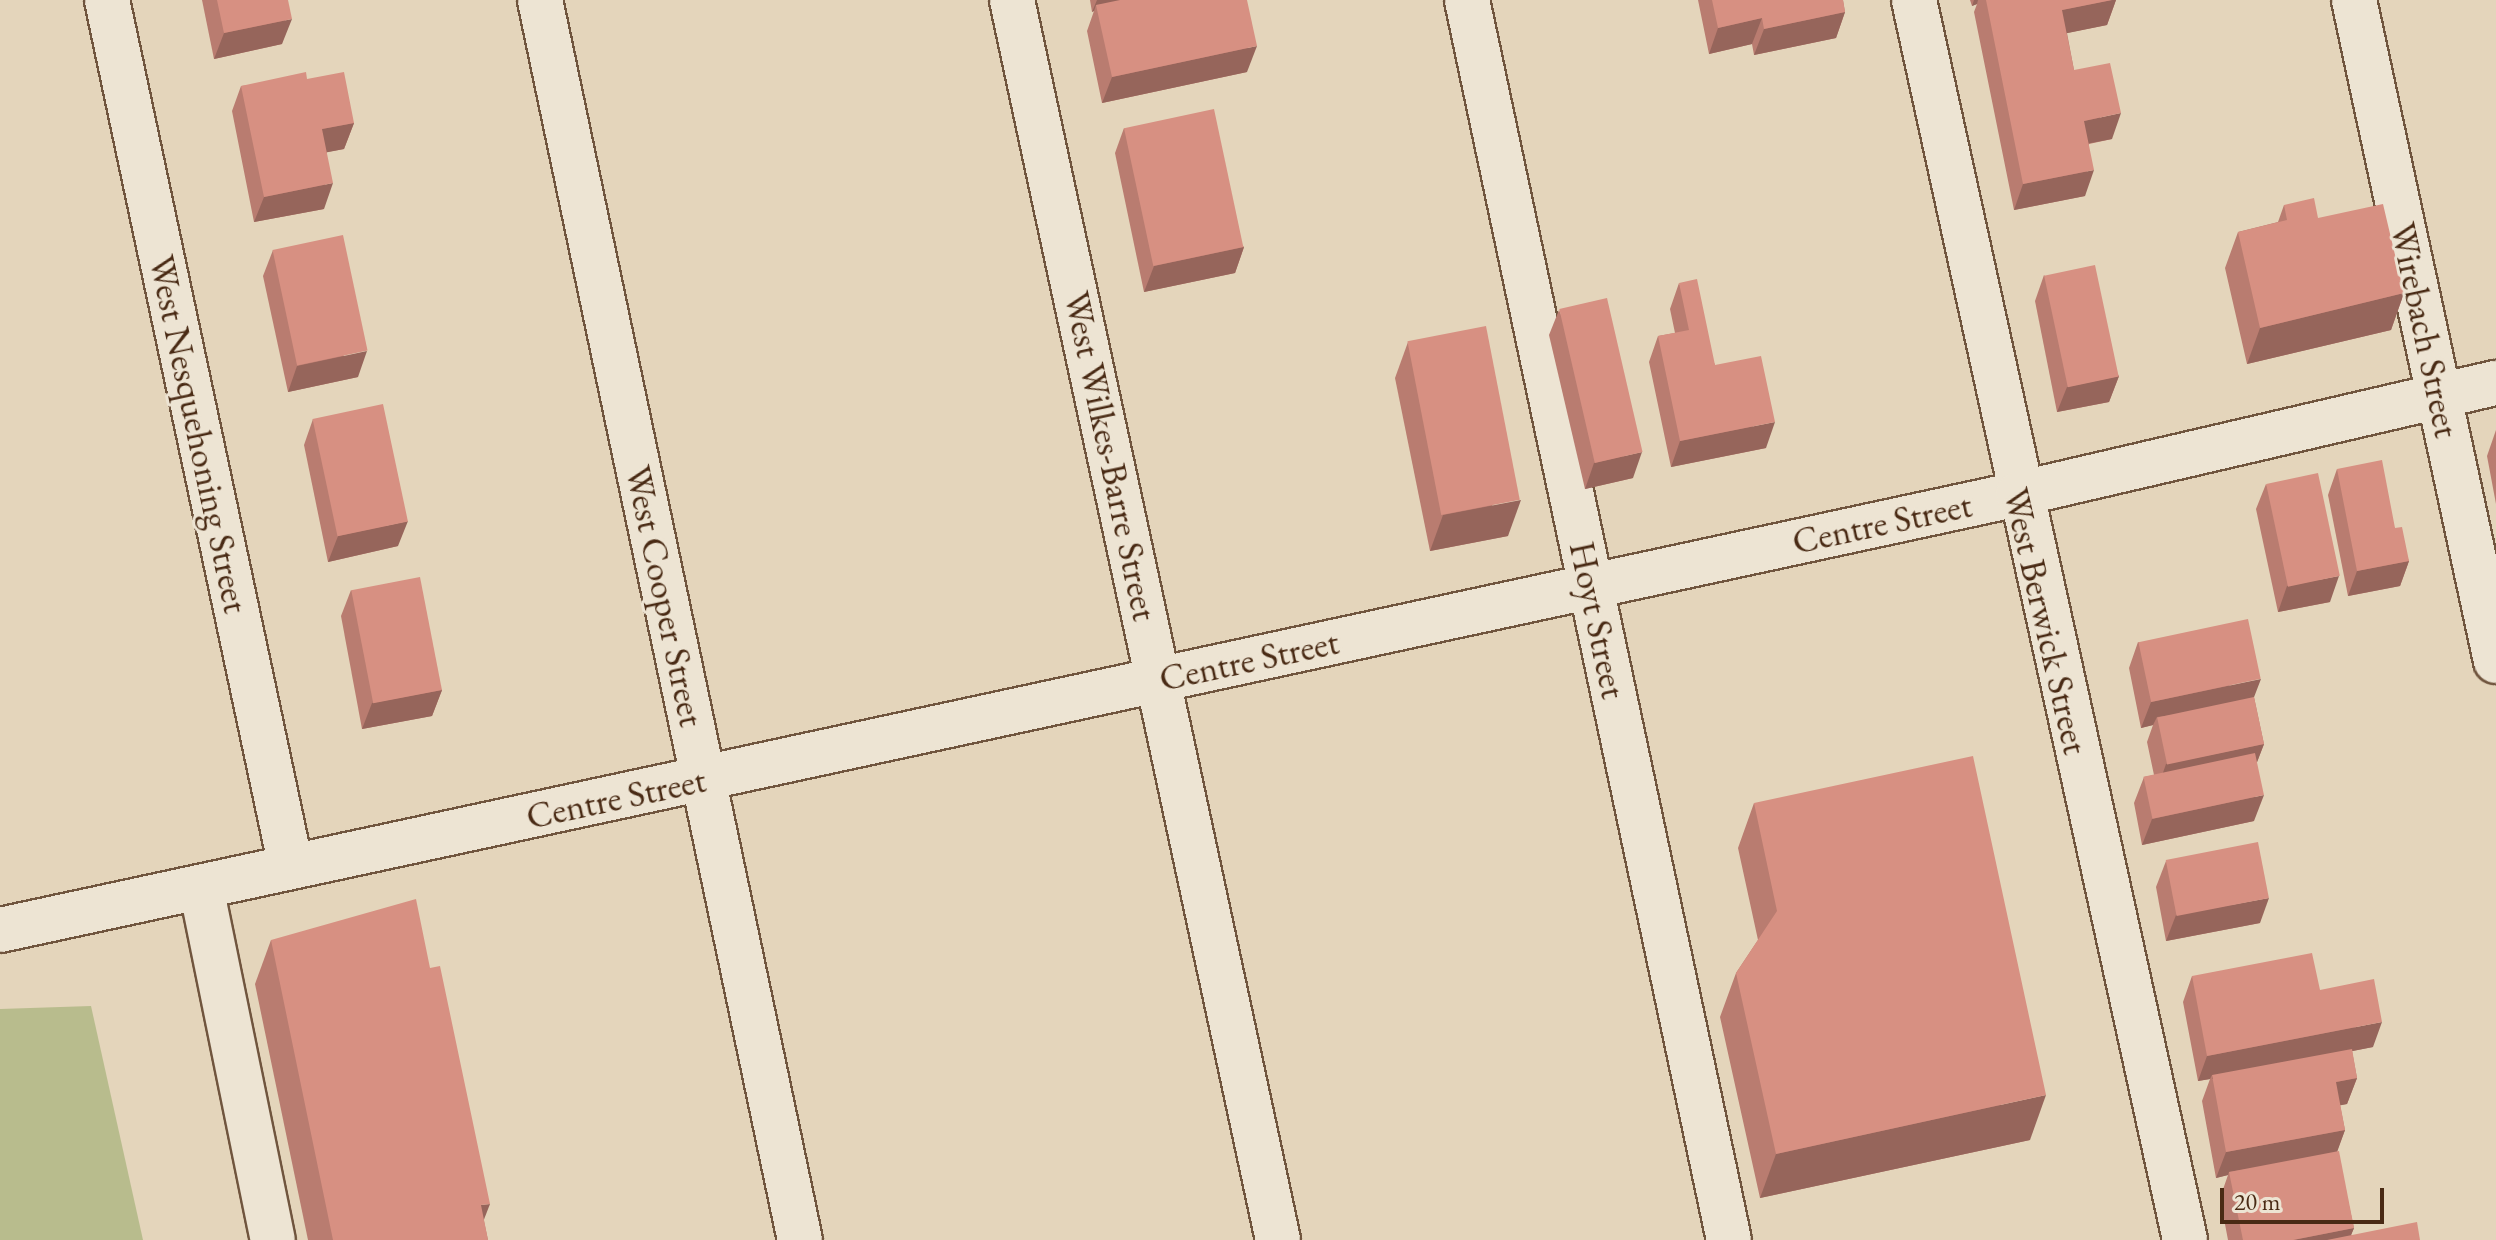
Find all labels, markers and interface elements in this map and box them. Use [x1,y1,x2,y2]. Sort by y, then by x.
street label: Wirebach Street [2381,218,2469,442]
street label: West Nesquehoning Street [140,251,258,617]
street label: West Wilkes-Barre Street [1055,287,1167,625]
street label: West Cooper Street [616,462,714,730]
street label: Centre Street [1788,483,1976,563]
street label: West Berwick Street [1994,484,2098,758]
street label: Hoyt Street [1560,538,1636,702]
street label: Centre Street [1155,620,1343,700]
street label: Centre Street [522,758,710,838]
scale bar [2224,1172,2388,1222]
text: 20 m [2234,1186,2281,1217]

